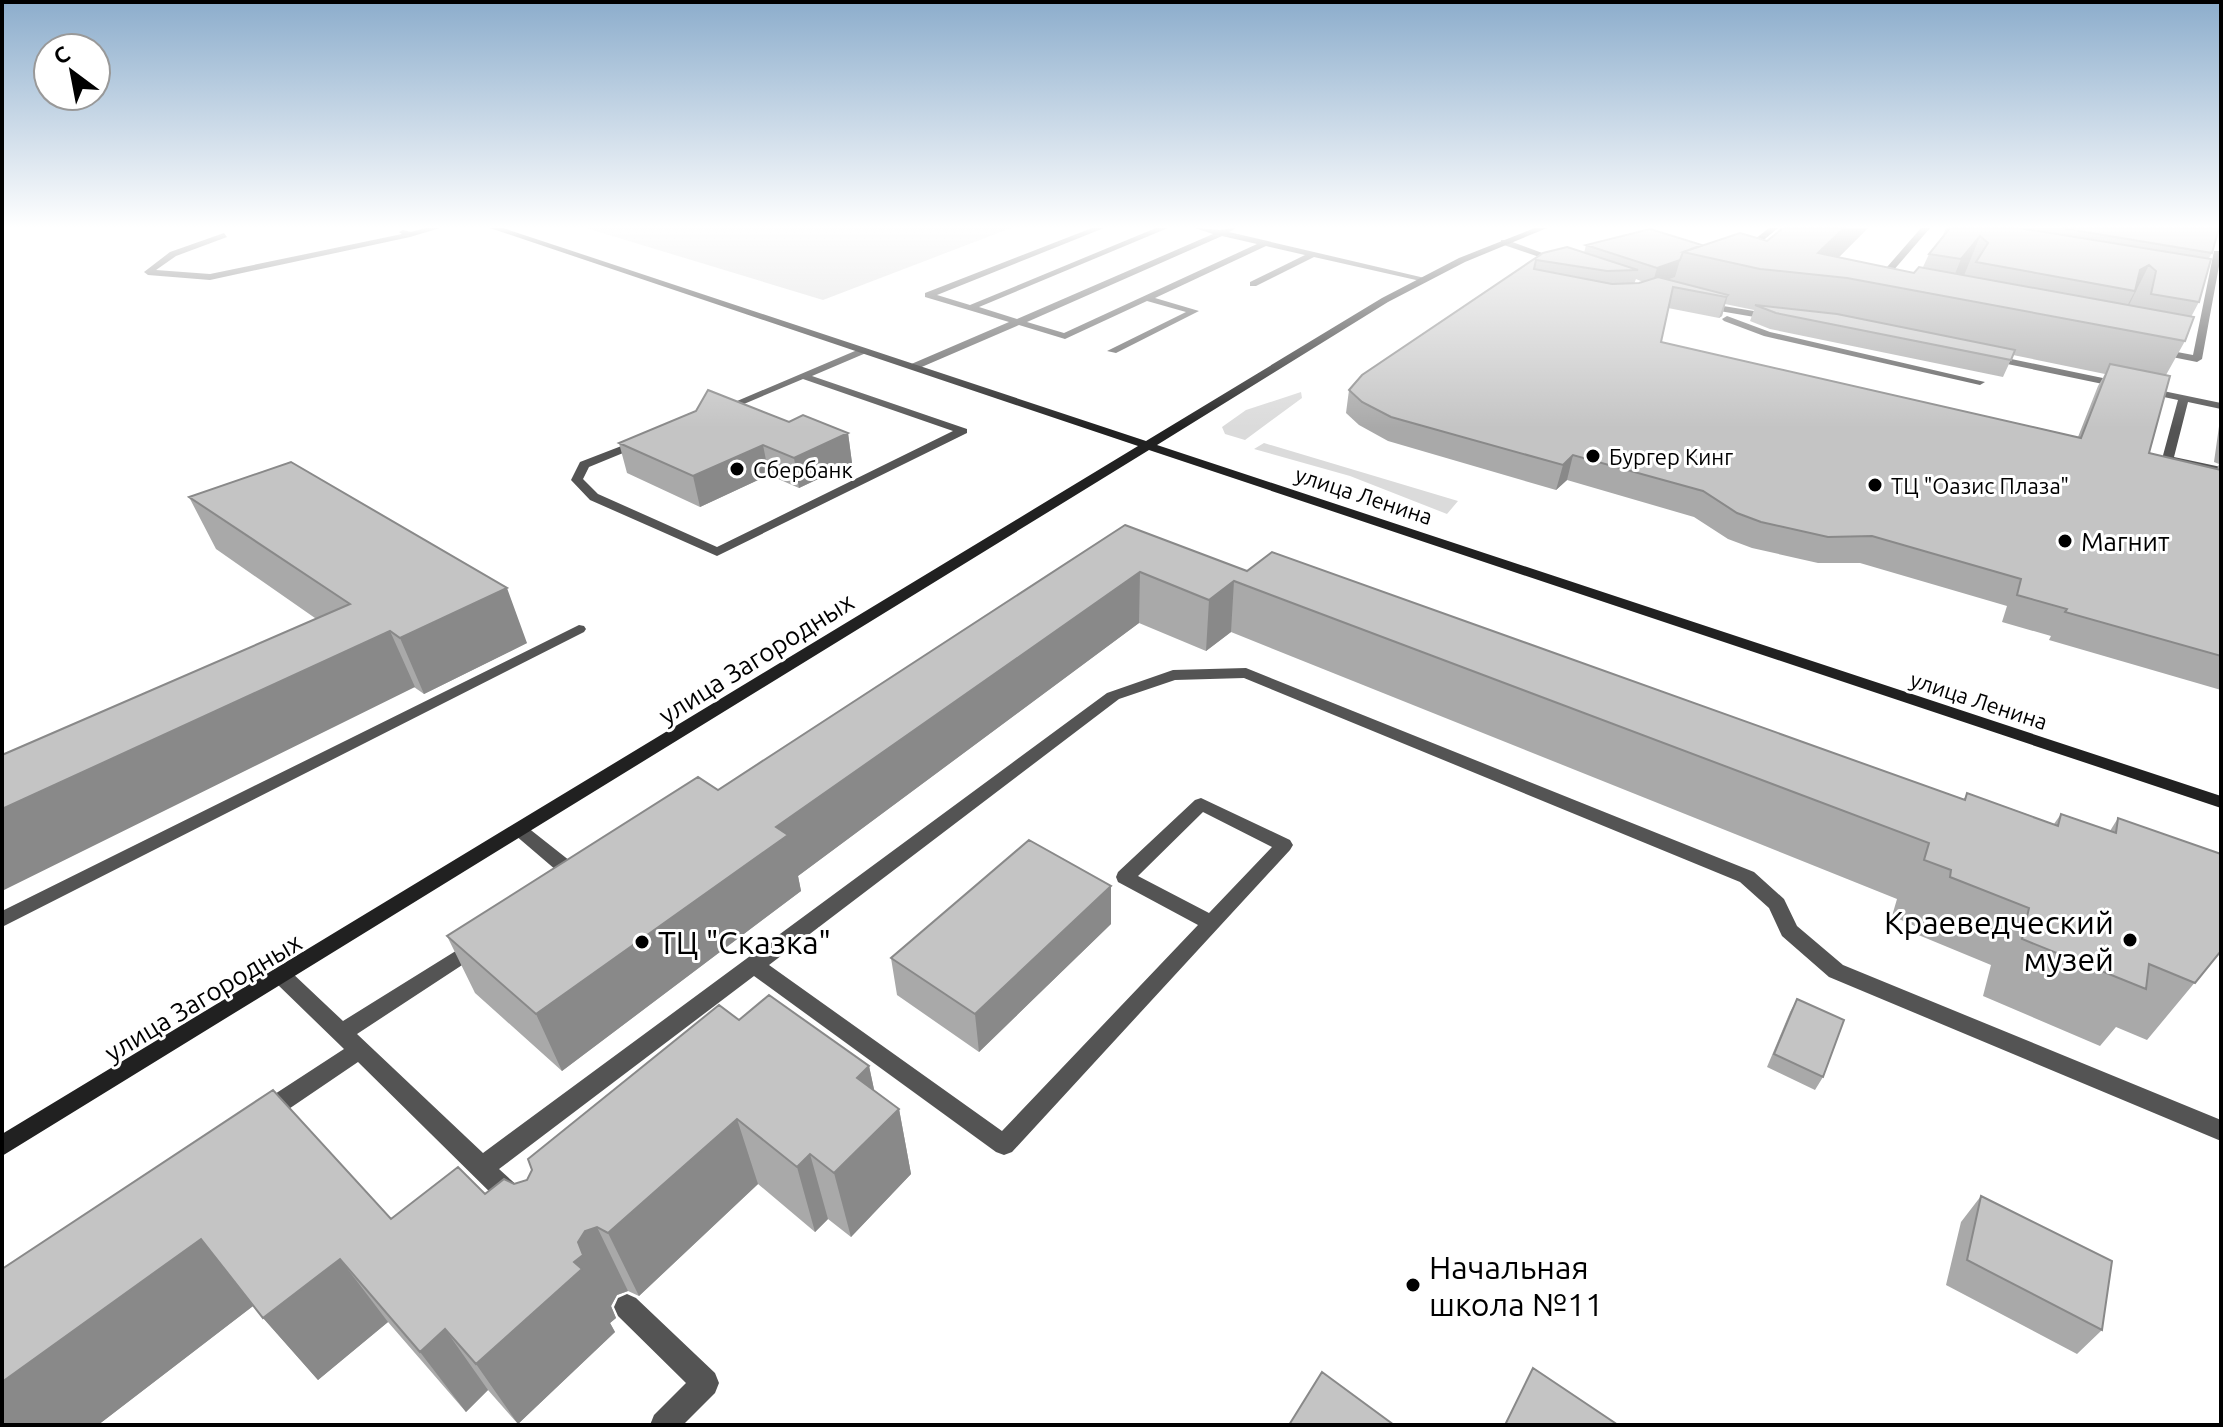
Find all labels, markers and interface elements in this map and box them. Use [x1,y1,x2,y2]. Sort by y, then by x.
north arrow [32,32,112,112]
text: С [49,40,74,69]
place label: Бургер Кинг [1609,444,1733,469]
marker: Бургер Кинг [1584,447,1602,465]
place label: Сбербанк [753,457,853,482]
marker: Сбербанк [728,460,746,478]
street label: улица Ленина [1292,461,1436,529]
place label: ТЦ "Оазис Плаза" [1891,473,2069,498]
marker: ТЦ "Оазис Плаза" [1866,476,1884,494]
place label: Магнит [2081,527,2170,556]
marker: Магнит [2056,532,2074,550]
street label: улица Загородных [653,586,859,730]
street label: улица Ленина [1907,666,2051,734]
place label: Краеведческий музей [1884,904,2114,977]
place label: ТЦ "Сказка" [658,924,831,960]
street label: улица Загородных [99,927,307,1067]
marker: Краеведческий музей [2121,931,2139,949]
marker: ТЦ "Сказка" [633,933,651,951]
place label: Начальная школа №11 [1429,1249,1603,1322]
marker: Начальная школа №11 [1404,1276,1422,1294]

